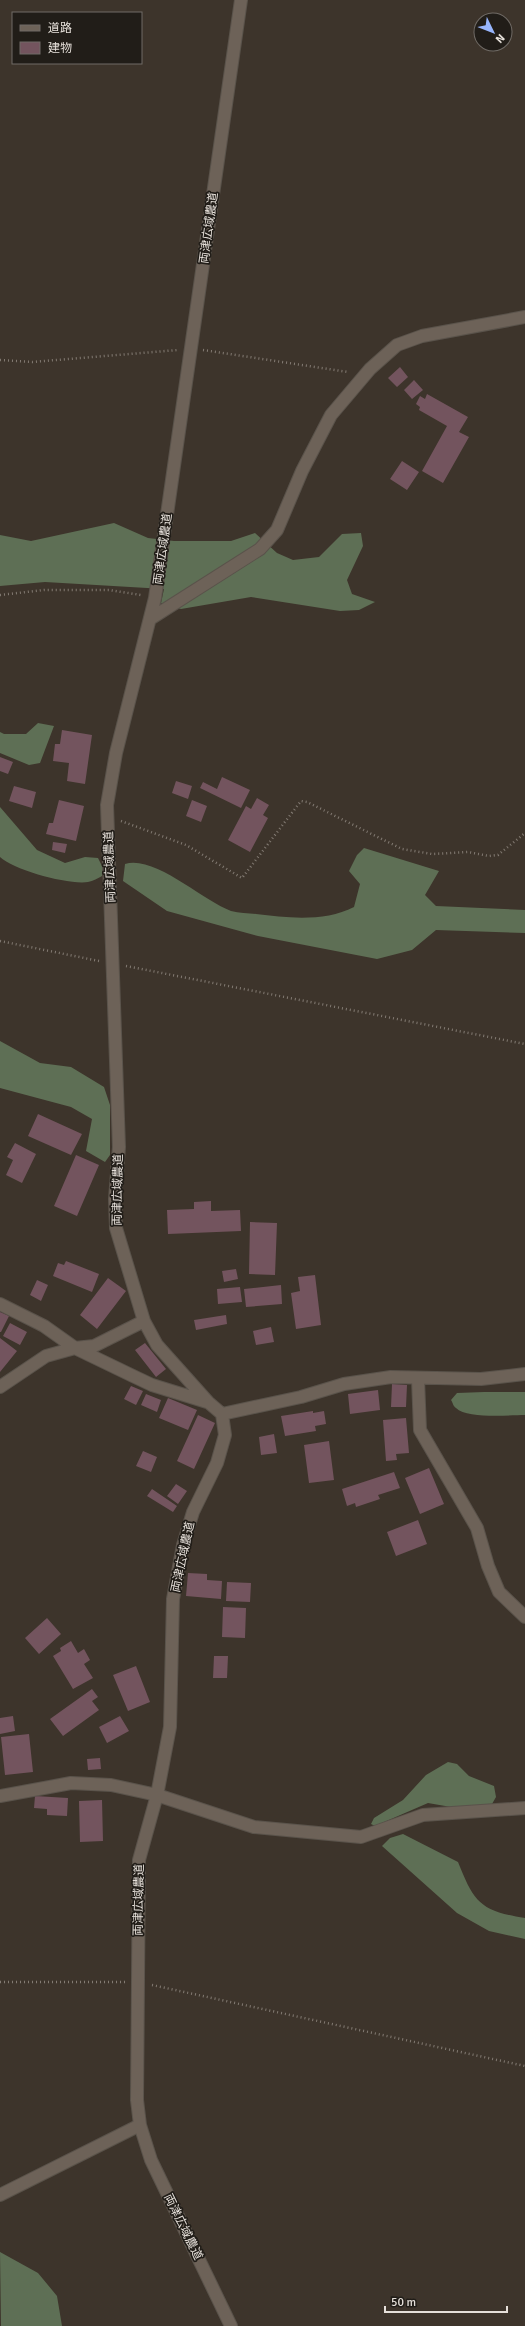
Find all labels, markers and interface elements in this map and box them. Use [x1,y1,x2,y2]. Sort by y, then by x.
legend [12,12,142,64]
north arrow [473,12,513,52]
text: 道路 [48,21,72,36]
text: N [493,31,507,46]
text: 建物 [48,41,72,56]
street label: 両津広域農道 [197,191,221,265]
street label: 両津広域農道 [151,512,175,586]
street label: 両津広域農道 [101,831,119,903]
street label: 両津広域農道 [110,1154,126,1226]
street label: 両津広域農道 [168,1520,198,1594]
street label: 両津広域農道 [131,1864,147,1936]
street label: 両津広域農道 [160,2191,206,2263]
scale bar [385,2288,507,2314]
text: 50 m [391,2295,416,2310]

